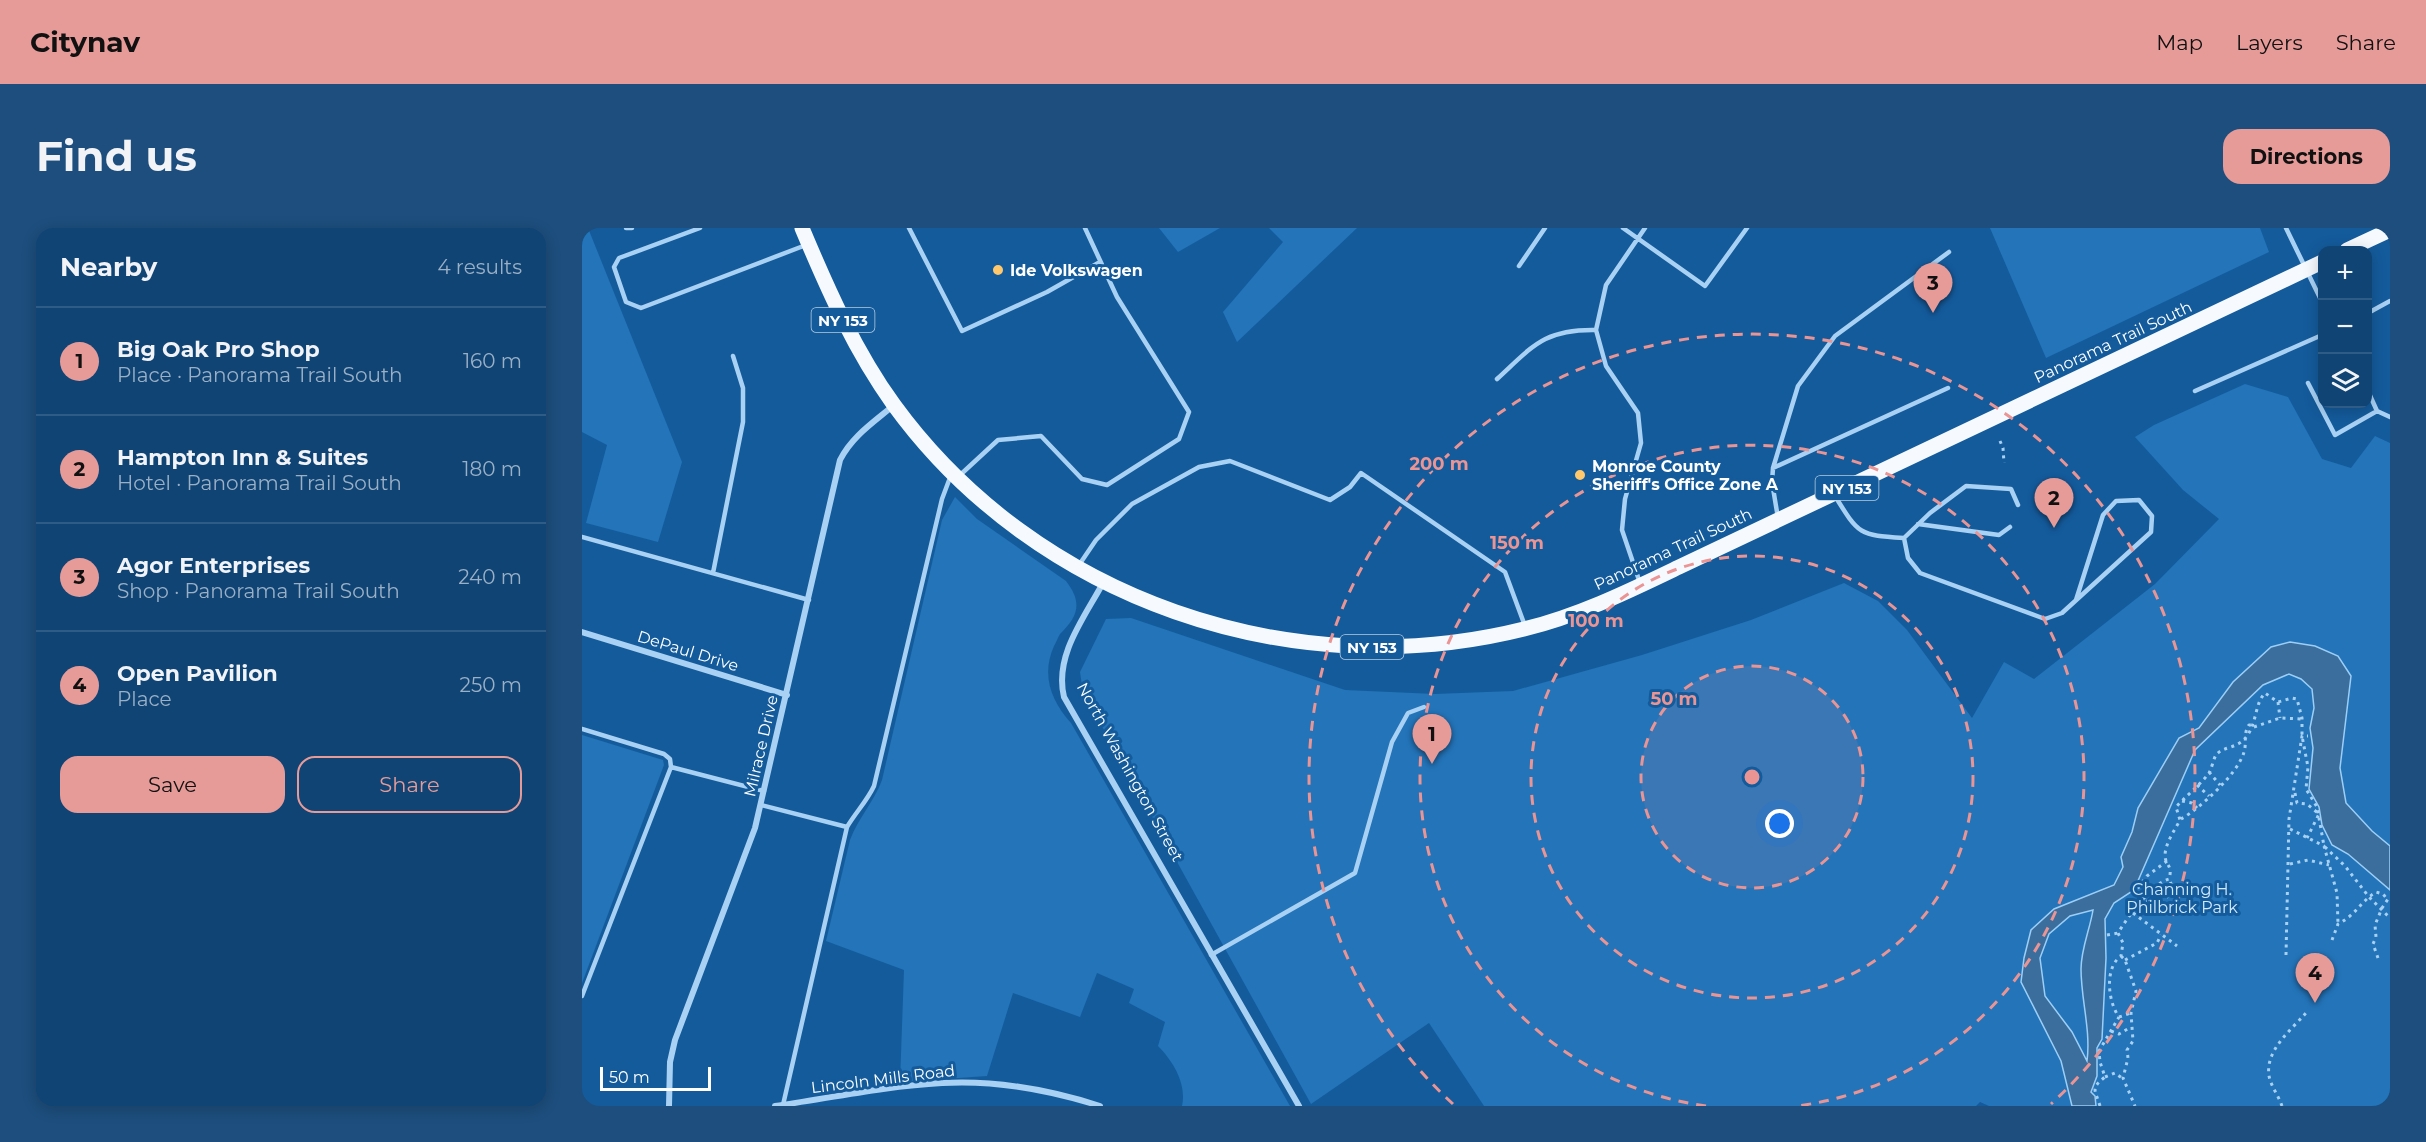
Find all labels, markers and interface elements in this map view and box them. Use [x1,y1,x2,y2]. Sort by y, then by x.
text: Citynav [30,25,140,59]
text: Map [2156,30,2203,55]
text: Layers [2236,30,2303,55]
text: Share [2336,30,2396,55]
button: Directions [2223,129,2390,184]
text: Find us [36,130,197,182]
map controls [2318,246,2372,408]
button: + [2318,246,2372,300]
text: Nearby [60,251,157,283]
text: 4 results [437,255,522,279]
place label: Ide Volkswagen [1010,261,1143,280]
marker: Ide Volkswagen [991,263,1005,277]
pin: 3 [1914,264,1952,313]
street label: Panorama Trail South [2031,297,2195,387]
button: − [2318,300,2372,354]
road number: NY 153 [812,308,874,332]
text: Big Oak Pro Shop [117,336,320,363]
text: 1 [76,349,83,373]
text: 160 m [463,349,522,373]
button: layers [2318,354,2372,408]
text: Place · Panorama Trail South [117,363,403,387]
text: Hampton Inn & Suites [117,444,368,471]
text: 200 m [1409,453,1469,475]
text: 2 [74,457,85,481]
text: 180 m [462,457,522,481]
place label: Monroe County Sheriff's Office Zone A [1592,457,1779,494]
marker: Monroe County Sheriff's Office Zone A [1573,468,1587,482]
text: Hotel · Panorama Trail South [117,471,402,495]
road number: NY 153 [1816,476,1878,500]
pin: 2 [2034,478,2074,528]
street label: Panorama Trail South [1591,504,1755,594]
text: 150 m [1490,532,1544,554]
text: Agor Enterprises [117,552,310,579]
text: 3 [74,565,85,589]
text: 240 m [458,565,522,589]
text: Shop · Panorama Trail South [117,579,400,603]
text: 100 m [1568,610,1624,632]
street label: DePaul Drive [635,627,741,675]
road number: NY 153 [1340,635,1404,659]
text: Open Pavilion [117,660,278,687]
text: 4 [73,673,86,697]
text: 250 m [460,673,522,697]
street label: North Washington Street [1073,679,1187,865]
text: Place [117,687,172,711]
text: 50 m [1651,688,1697,710]
street label: Milrace Drive [740,693,782,799]
pin: 1 [1412,714,1452,764]
button: Save [60,756,285,813]
button: Share [297,756,522,813]
centre of rings [1742,767,1762,787]
your location [1765,809,1794,838]
park label: Channing H. Philbrick Park [2126,880,2238,917]
pin: 4 [2296,954,2334,1003]
street label: Lincoln Mills Road [810,1061,956,1097]
scale bar [600,1064,711,1092]
text: 50 m [609,1068,650,1087]

